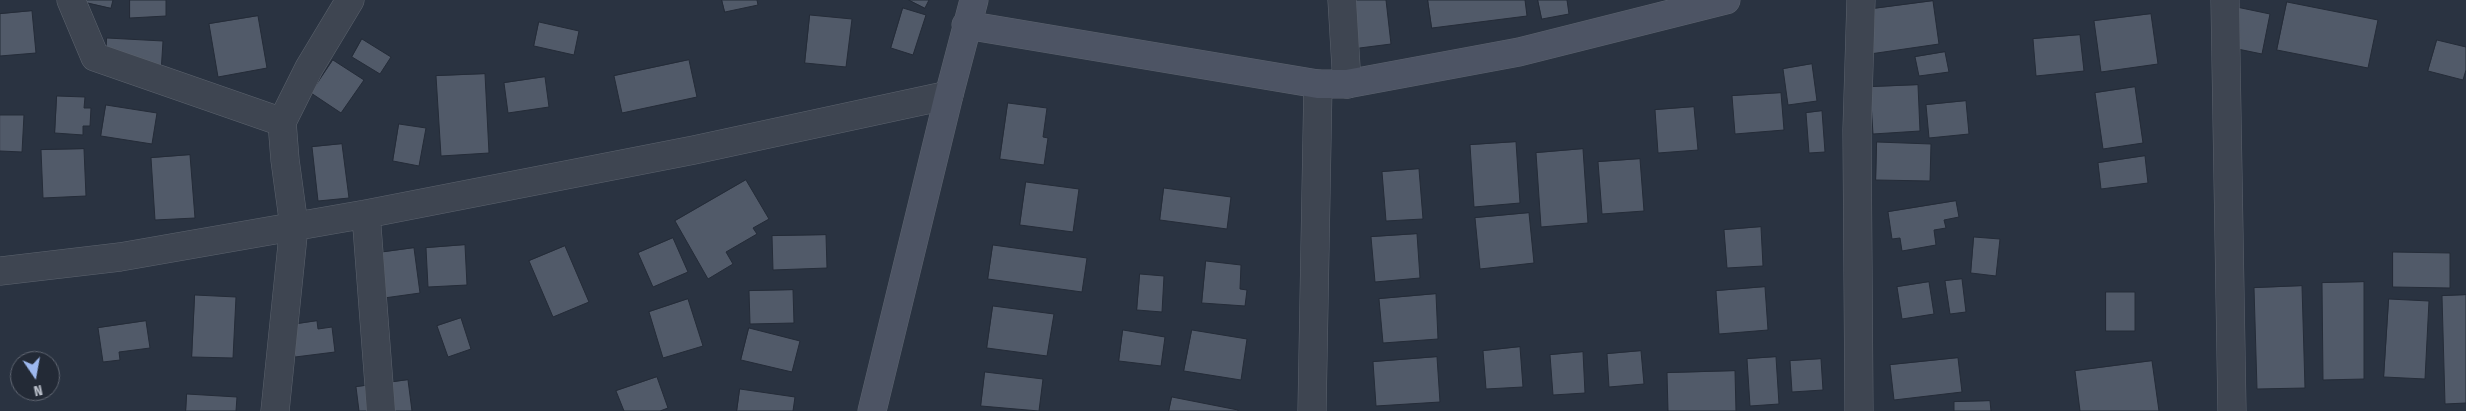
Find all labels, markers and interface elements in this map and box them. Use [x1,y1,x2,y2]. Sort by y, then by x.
north arrow [10,351,60,401]
text: N [32,381,44,399]

